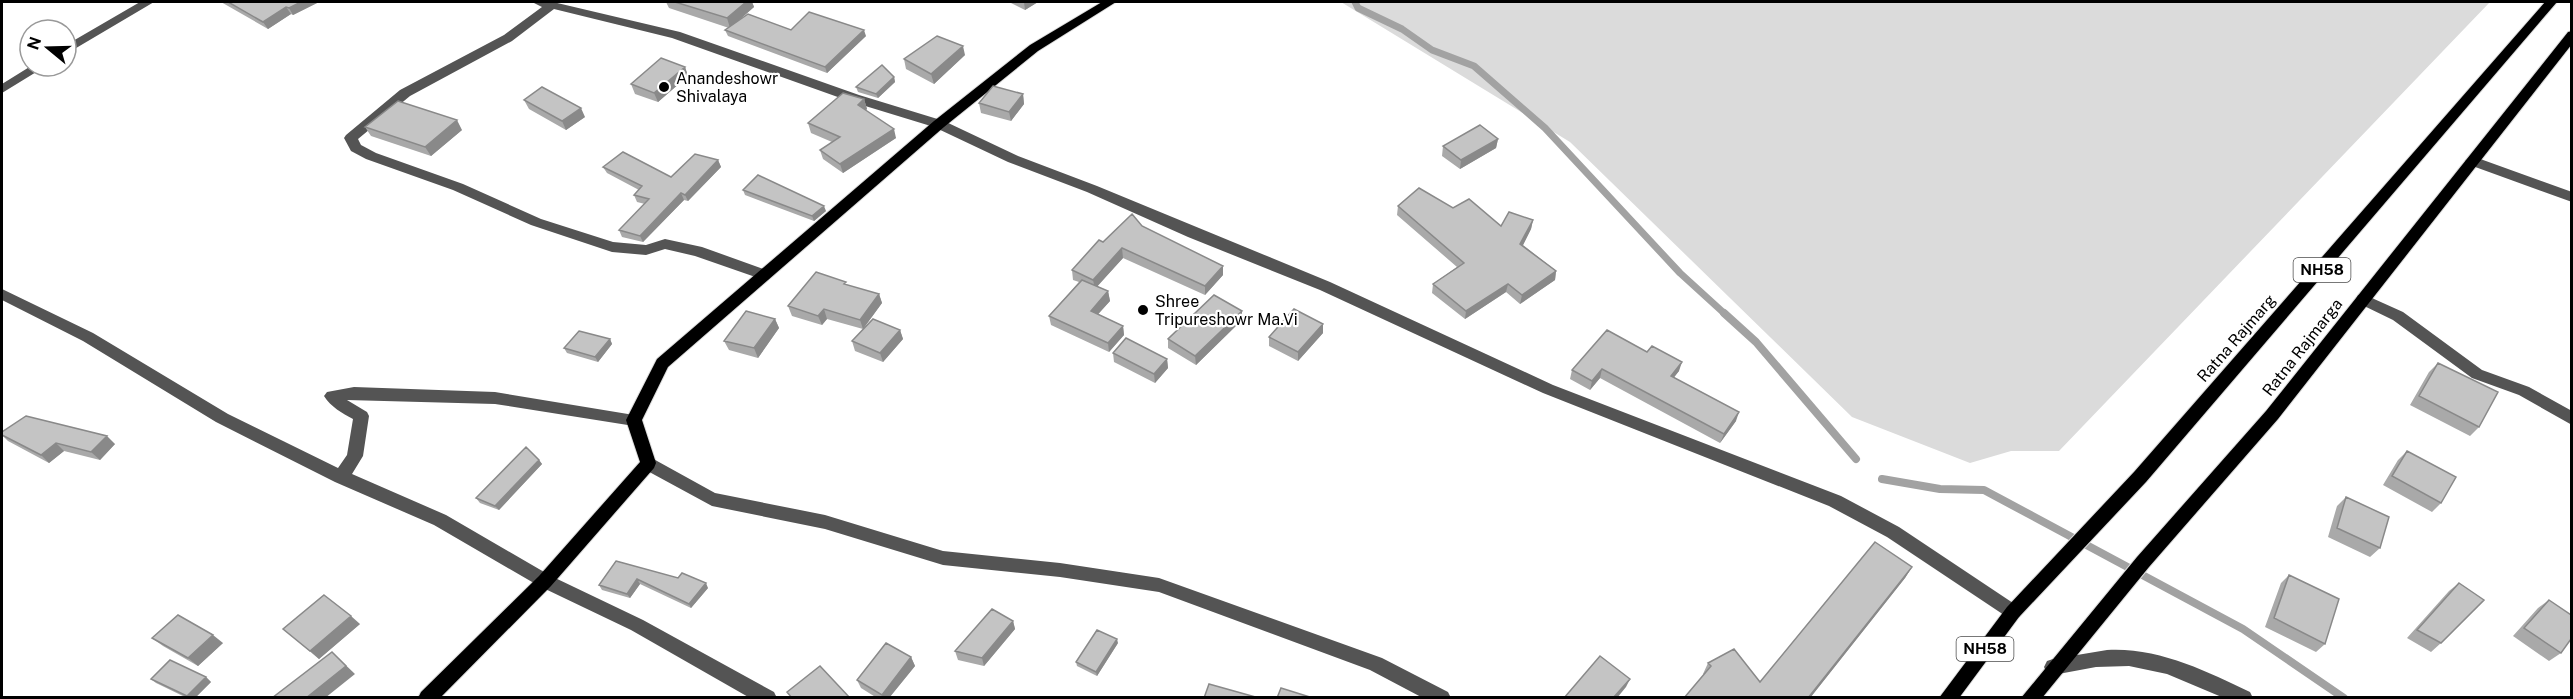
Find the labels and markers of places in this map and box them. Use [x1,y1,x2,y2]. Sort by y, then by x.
place label: Anandeshowr Shivalaya [676,69,778,106]
marker: Anandeshowr Shivalaya [657,80,671,94]
place label: Shree Tripureshowr Ma.Vi [1155,292,1298,329]
marker: Shree Tripureshowr Ma.Vi [1136,303,1150,317]

